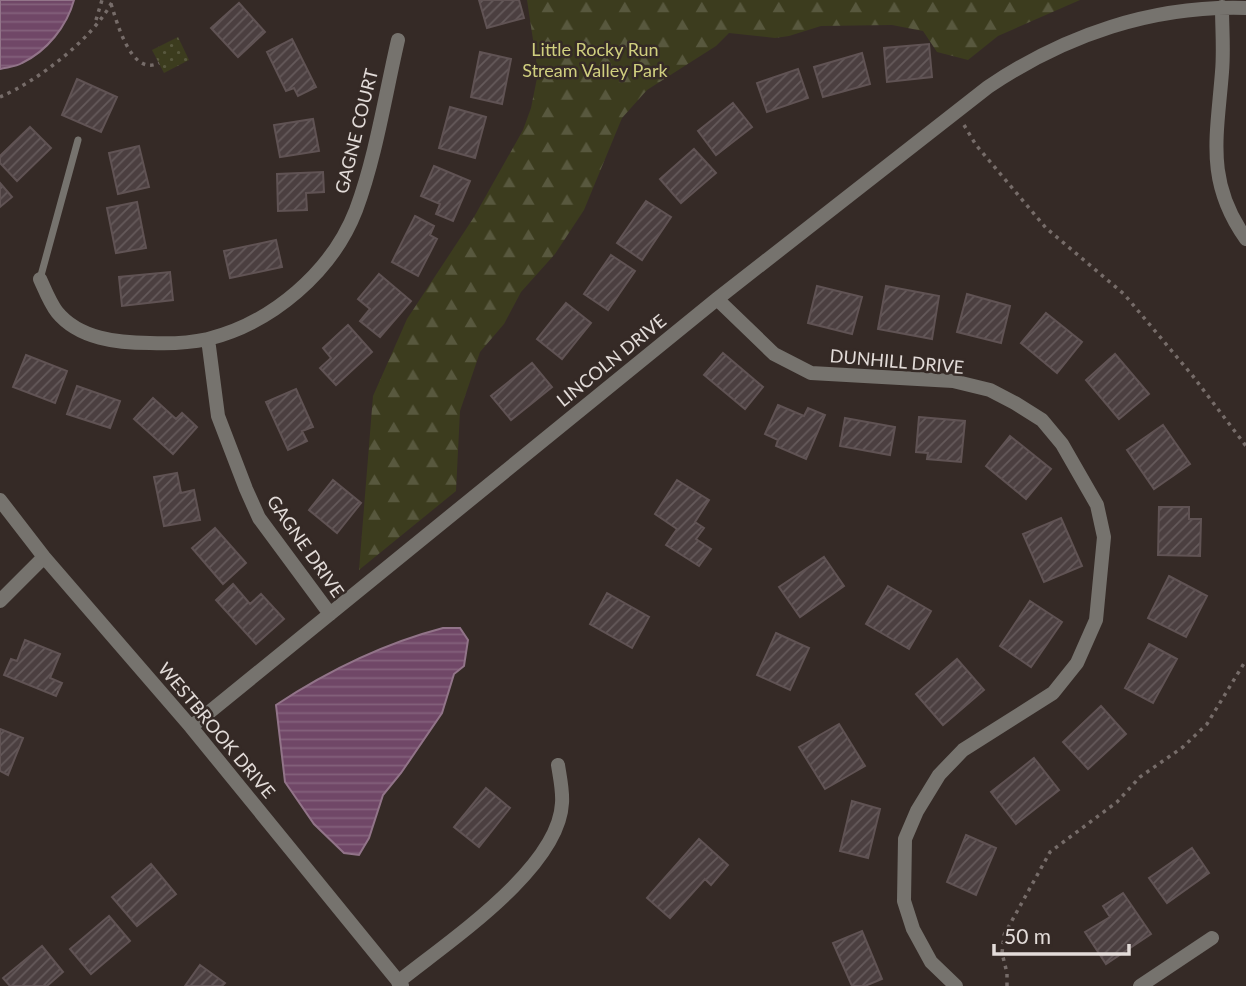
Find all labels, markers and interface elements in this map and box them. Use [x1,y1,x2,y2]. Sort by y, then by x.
park label: Little Rocky Run Stream Valley Park [522,38,669,81]
street label: GAGNE COURT [330,66,382,196]
street label: LINCOLN DRIVE [552,309,670,411]
street label: DUNHILL DRIVE [829,344,965,378]
street label: GAGNE DRIVE [263,491,349,601]
street label: WESTBROOK DRIVE [154,658,280,802]
scale bar [994,912,1129,956]
text: 50 m [1004,923,1051,948]

